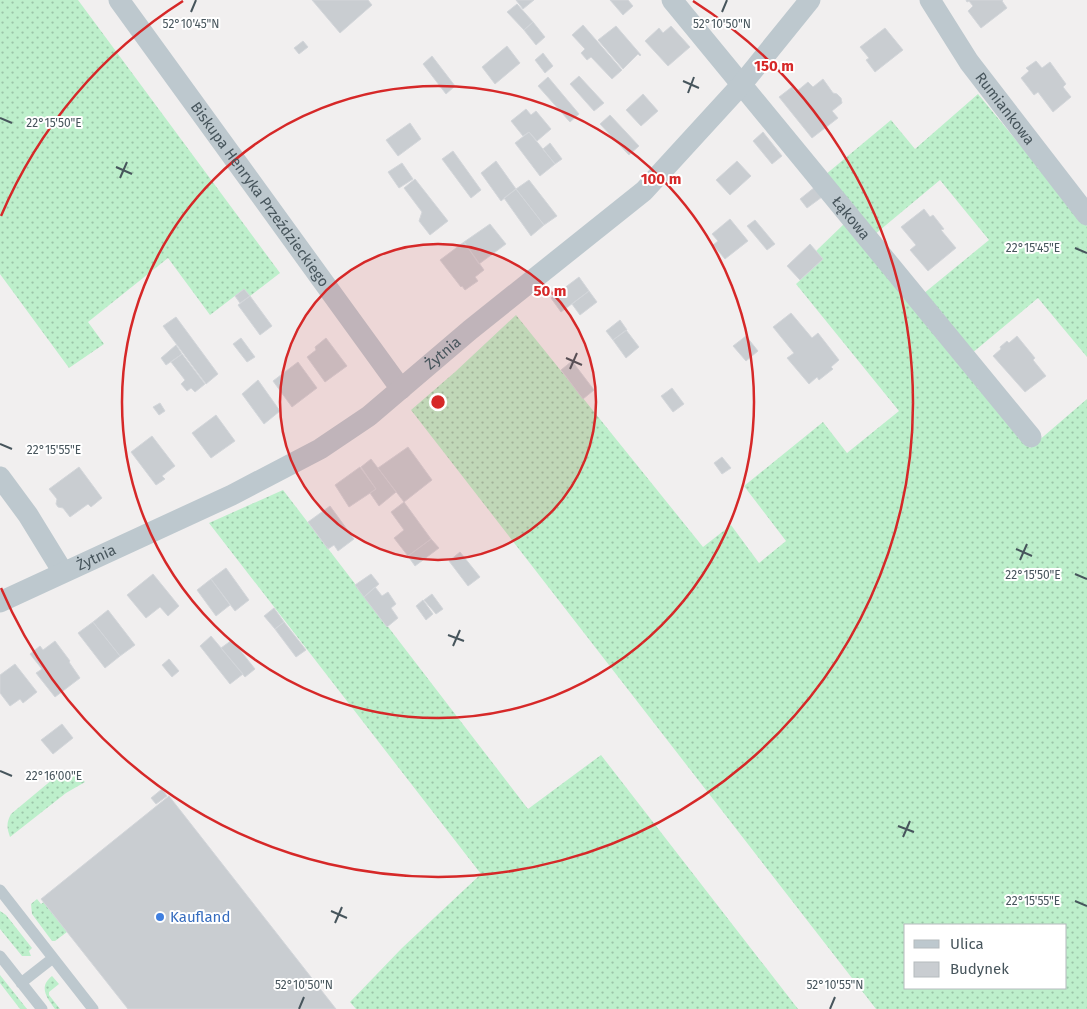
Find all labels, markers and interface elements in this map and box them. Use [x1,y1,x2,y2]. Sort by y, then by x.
text: 52°10'45"N [163,17,219,31]
text: 52°10'50"N [693,17,751,31]
text: 150 m [754,57,794,75]
street label: Rumiankowa [971,69,1039,148]
street label: Biskupa Henryka Przeździeckiego [187,98,333,290]
text: 22°15'50"E [26,116,82,130]
text: 100 m [641,170,681,188]
street label: Łąkowa [828,193,874,243]
text: 22°15'45"E [1006,241,1060,255]
text: 50 m [533,282,567,300]
street label: Żytnia [421,333,465,373]
centre of rings [429,393,447,411]
text: 22°15'55"E [27,443,81,457]
street label: Żytnia [74,541,119,574]
text: 22°15'50"E [1005,568,1061,582]
text: 22°16'00"E [26,769,82,783]
text: 22°15'55"E [1006,894,1060,908]
place label: Kaufland [170,908,230,926]
marker: Kaufland [154,911,166,923]
legend [904,924,1067,989]
text: Ulica [950,935,984,953]
text: Budynek [950,960,1009,978]
text: 52°10'50"N [275,978,333,992]
text: 52°10'55"N [806,978,864,992]

